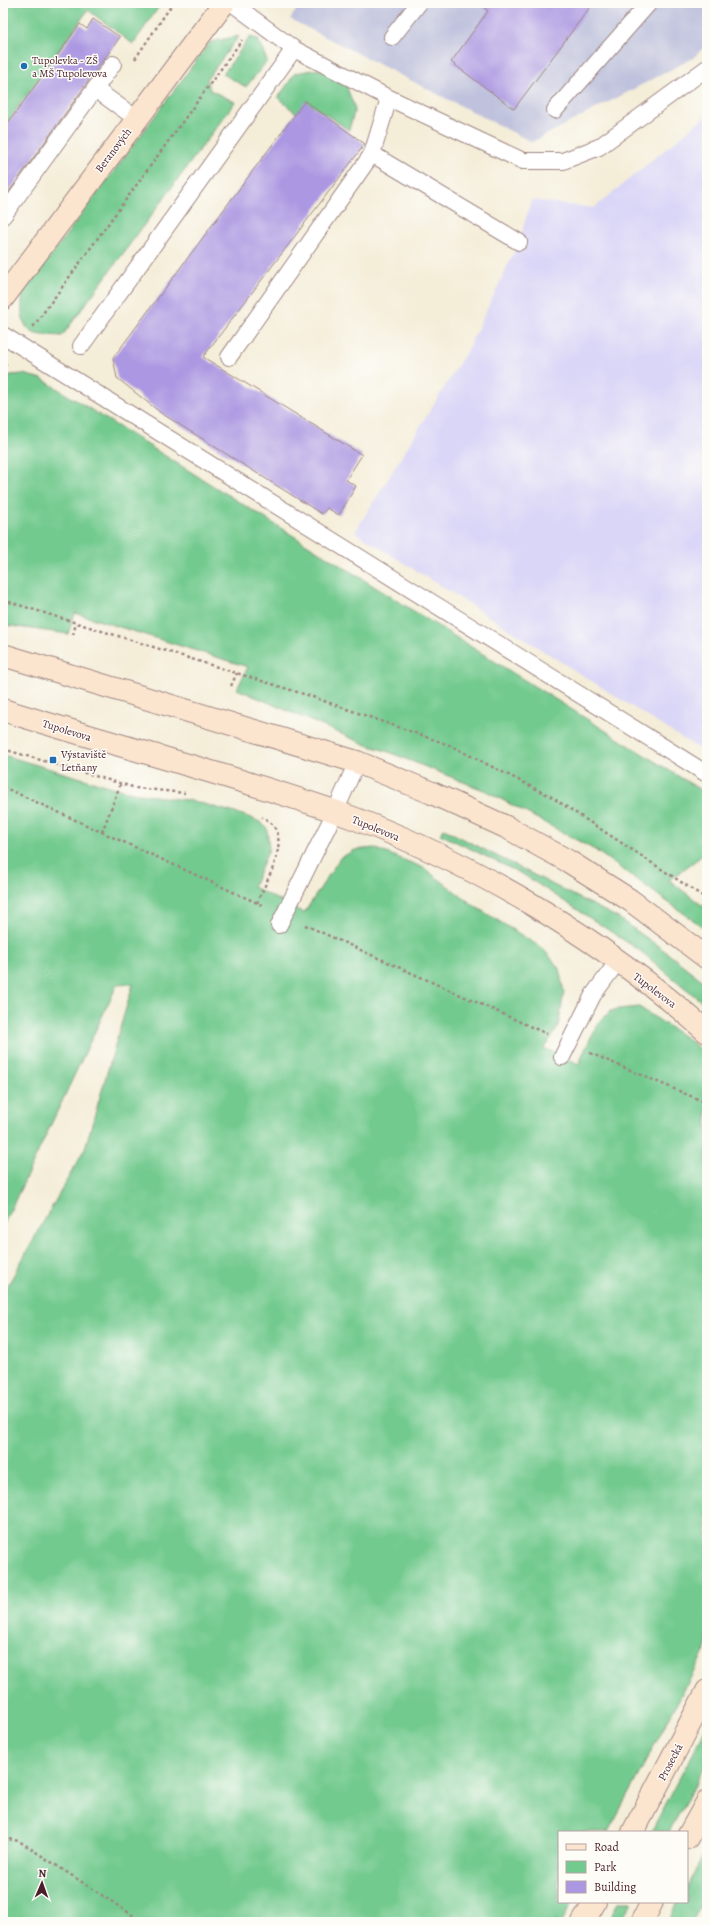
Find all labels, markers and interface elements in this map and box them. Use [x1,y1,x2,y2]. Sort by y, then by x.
place label: Tupolevka - ZŠ a MŠ Tupolevova [32,53,108,81]
marker: Tupolevka - ZŠ a MŠ Tupolevova [19,61,29,71]
street label: Beranových [92,125,135,176]
street label: Tupolevova [41,716,94,745]
place label: Výstaviště Letňany [60,747,106,775]
marker: Výstaviště Letňany [48,755,58,765]
street label: Tupolevova [350,812,403,845]
street label: Tupolevova [630,969,680,1012]
street label: Prosecká [654,1740,687,1783]
legend [558,1831,688,1903]
text: Road [594,1839,620,1855]
text: Park [594,1859,617,1875]
north arrow [22,1863,62,1903]
text: N [38,1866,47,1881]
text: Building [594,1879,636,1895]

